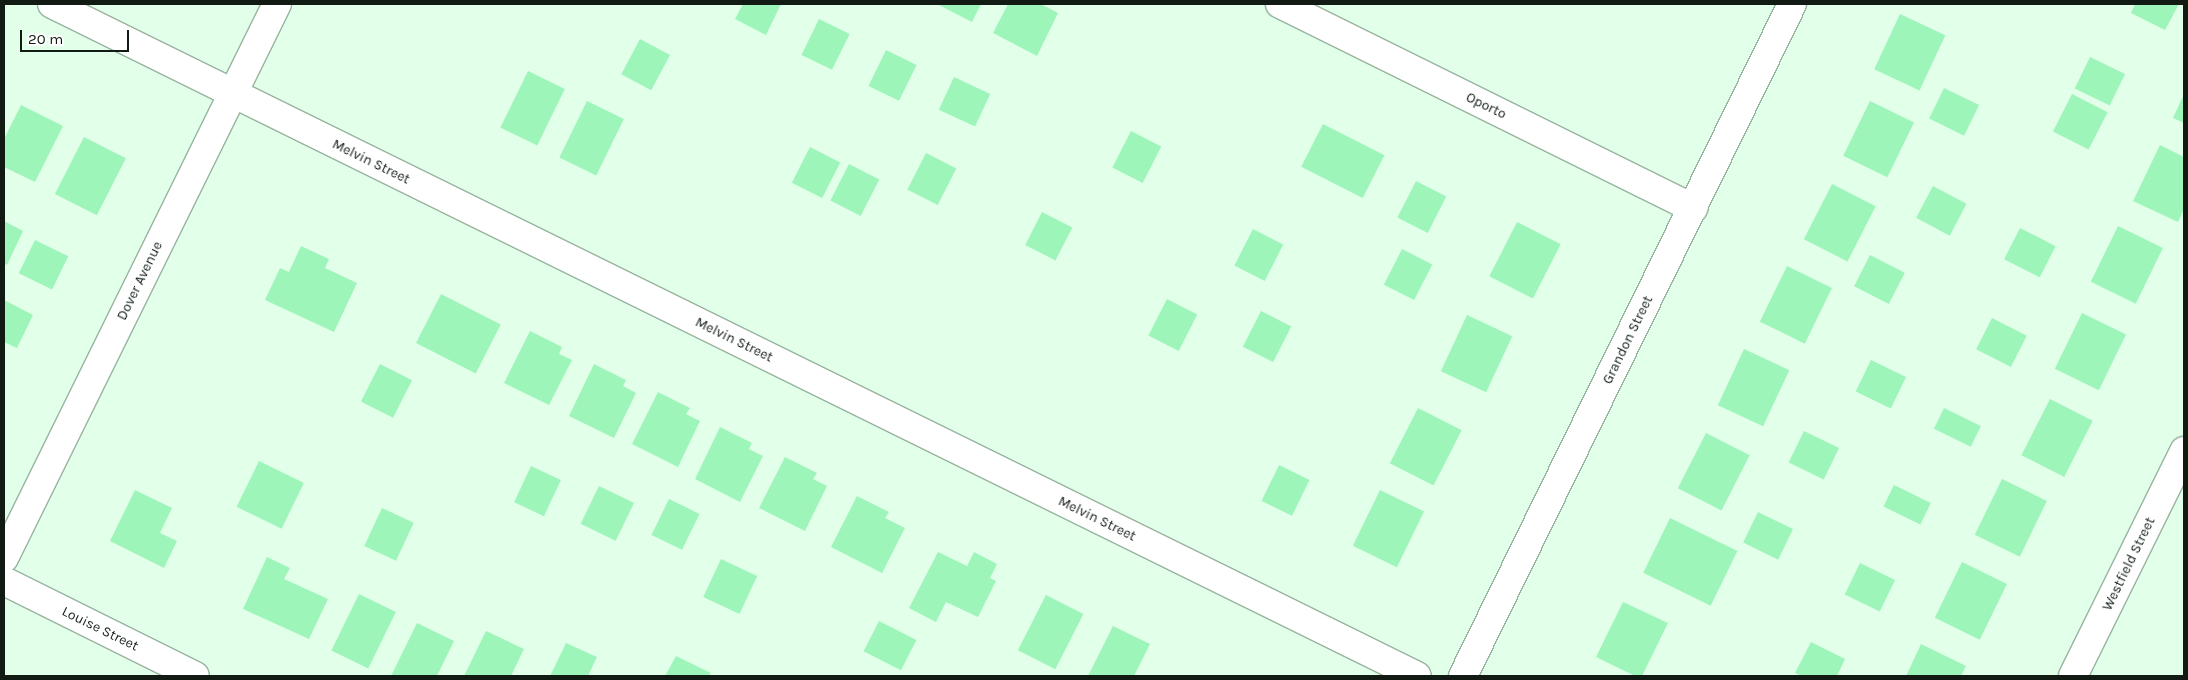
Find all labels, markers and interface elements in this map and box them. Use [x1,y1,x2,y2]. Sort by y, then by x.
scale bar [22,20,131,52]
text: 20 m [28,30,63,48]
street label: Oporto [1463,89,1509,123]
street label: Melvin Street [329,136,413,188]
street label: Dover Avenue [114,239,166,323]
street label: Grandon Street [1599,293,1657,387]
street label: Melvin Street [692,314,776,366]
street label: Melvin Street [1055,493,1139,545]
street label: Westfield Street [2099,514,2159,614]
street label: Louise Street [59,603,141,655]

